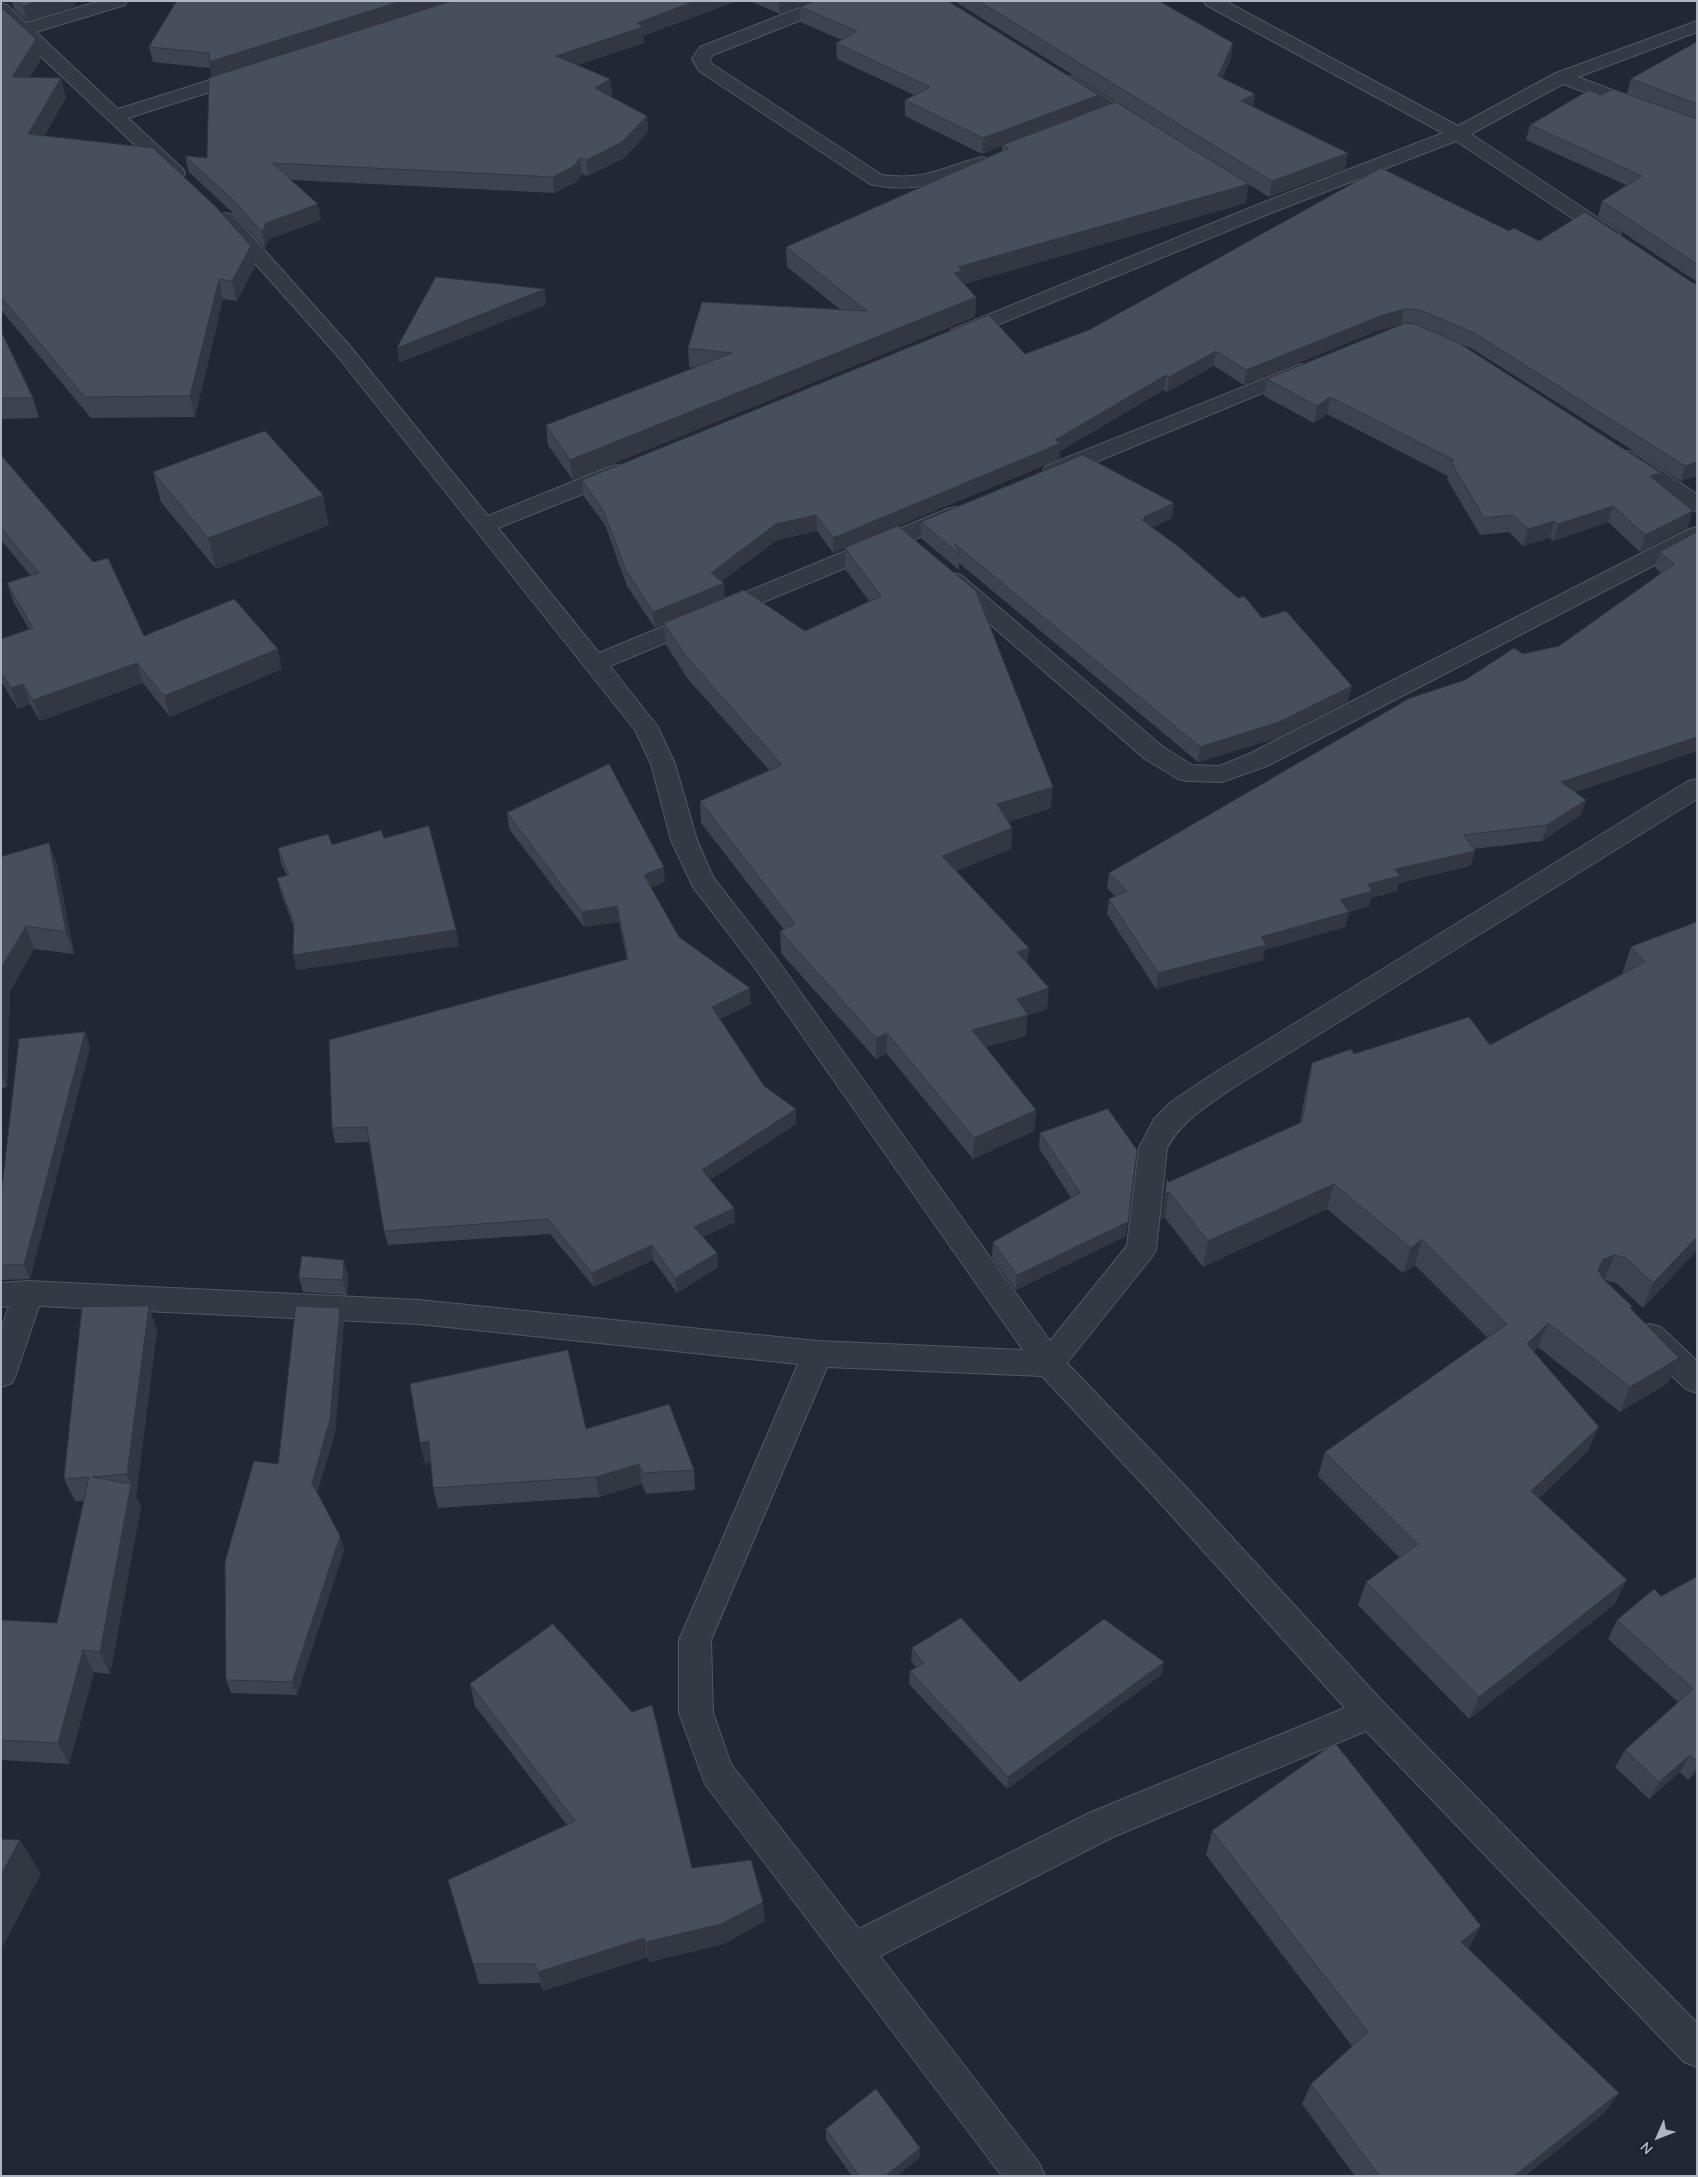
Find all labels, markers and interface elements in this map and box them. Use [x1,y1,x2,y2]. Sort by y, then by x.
north arrow [1633,2112,1683,2162]
text: N [1636,2137,1657,2158]

